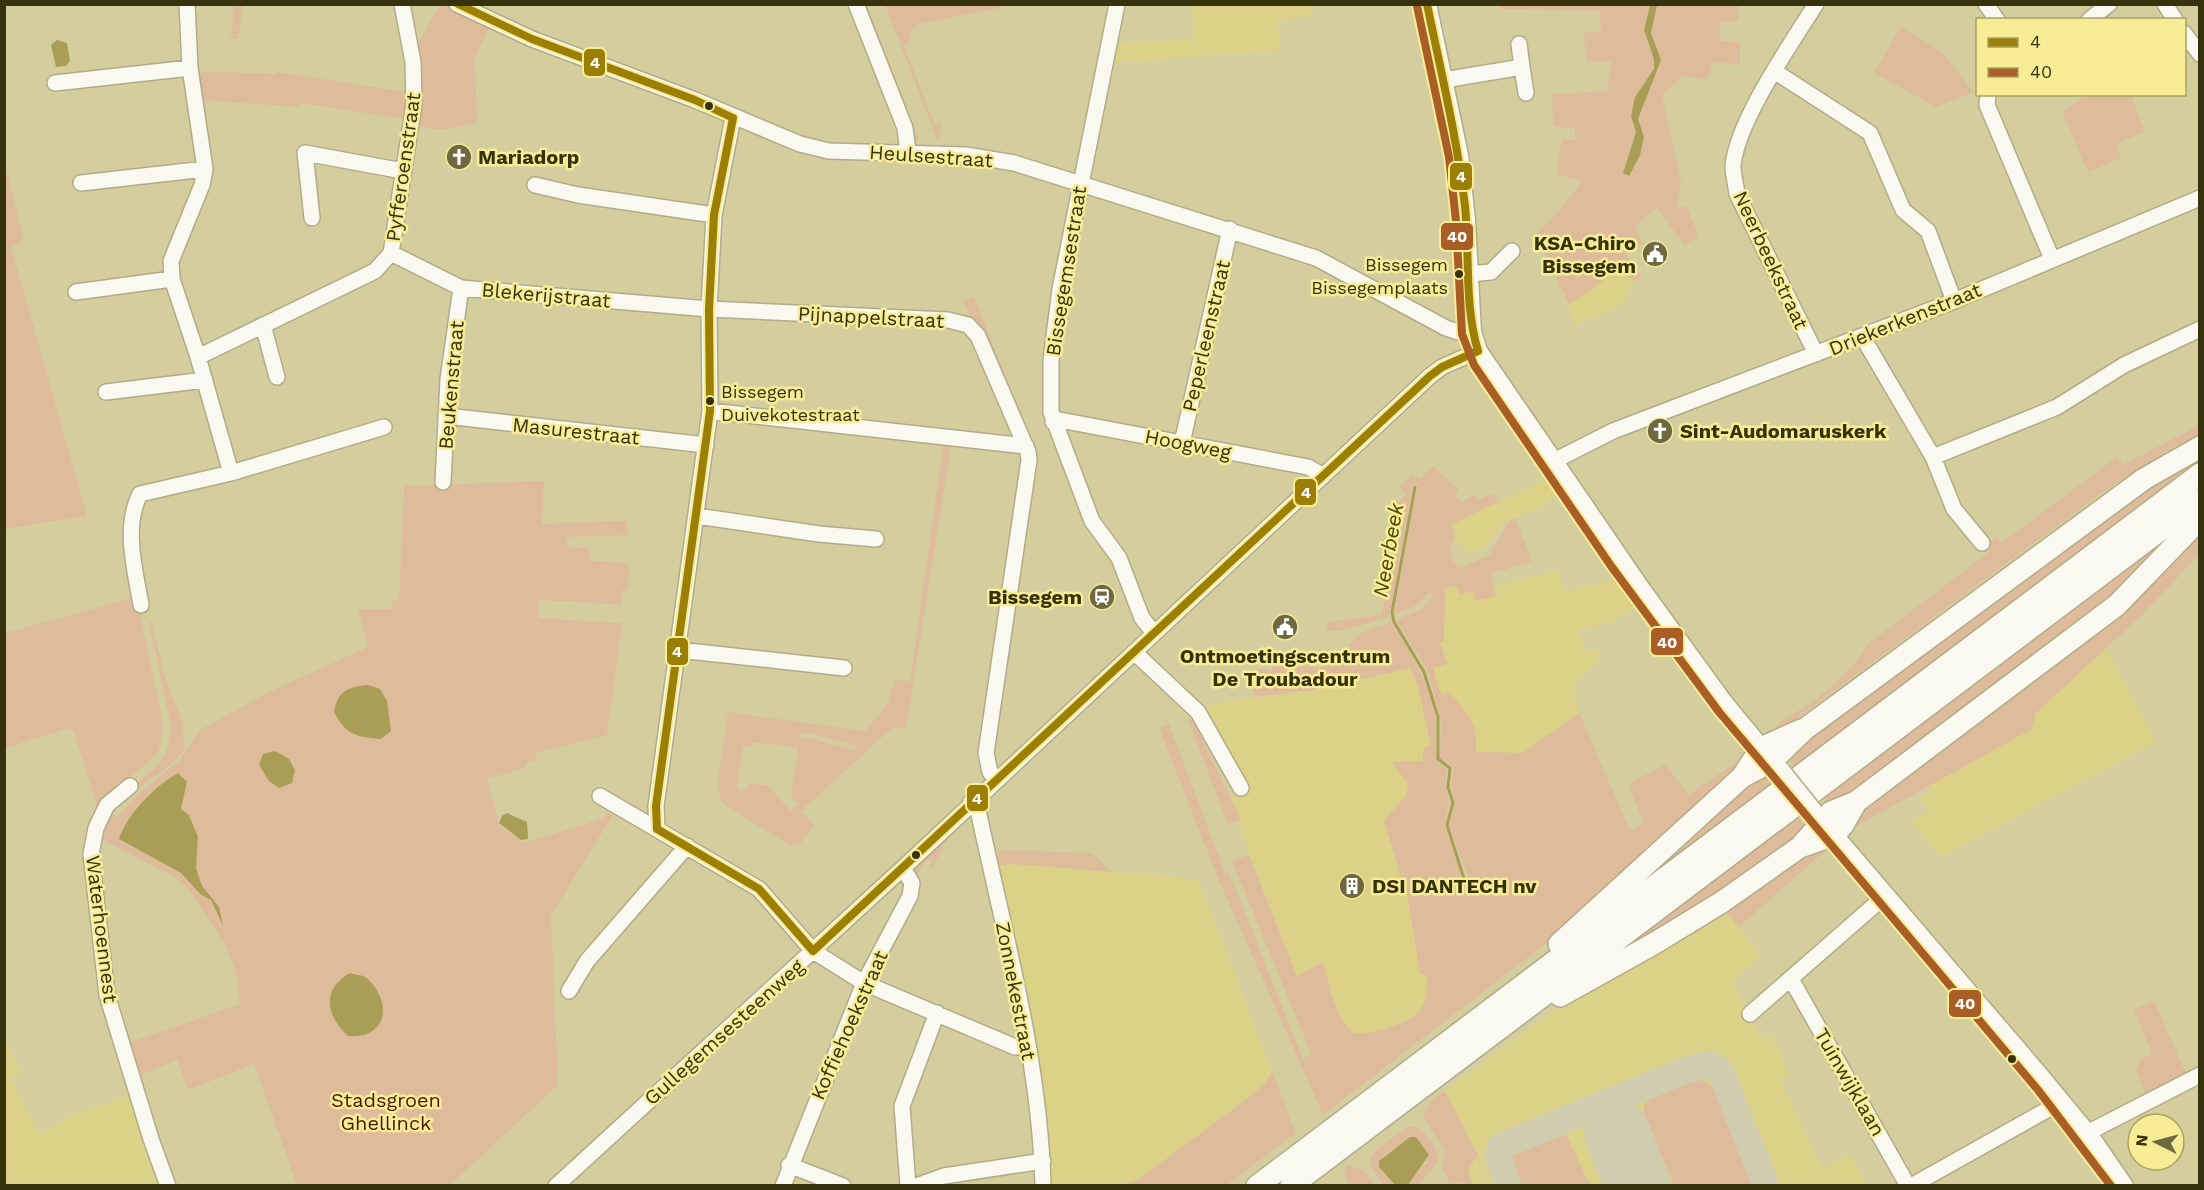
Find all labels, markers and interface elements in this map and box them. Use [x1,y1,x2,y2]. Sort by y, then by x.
legend [1976,18,2186,96]
text: 4 [2030,31,2041,52]
line badge: 4 [583,48,606,77]
text: 4 [590,53,600,72]
text: 40 [2030,61,2052,82]
street label: Pyfferoenstraat [381,90,425,243]
unlabelled marker [703,100,715,112]
street label: Heulsestraat [868,140,994,172]
church icon: Mariadorp [444,142,474,172]
place label: Mariadorp [478,145,579,169]
line badge: 4 [1449,162,1473,191]
text: 4 [1456,167,1466,186]
street label: Bissegemsestraat [1041,184,1091,358]
street label: Neerbeekstraat [1728,187,1814,334]
line badge: 40 [1440,222,1474,251]
text: 40 [1447,227,1467,246]
place label: KSA-Chiro Bissegem [1534,231,1636,278]
public building icon: KSA-Chiro Bissegem [1640,239,1670,269]
place label: Bissegem Bissegemplaats [1311,254,1448,298]
street label: Peperleenstraat [1177,257,1235,414]
marker: Bissegem Bissegemplaats [1453,268,1465,280]
street label: Blekerijstraat [480,277,612,313]
street label: Driekerkenstraat [1825,277,1985,361]
street label: Pijnappelstraat [797,301,945,333]
street label: Beukenstraat [433,319,469,450]
place label: Bissegem Duivekotestraat [721,381,860,425]
marker: Bissegem Duivekotestraat [704,395,716,407]
street label: Masurestraat [511,412,641,450]
church icon: Sint-Audomaruskerk [1645,416,1675,446]
place label: Sint-Audomaruskerk [1680,419,1887,443]
street label: Hoogweg [1143,424,1234,464]
line badge: 4 [1294,478,1317,506]
text: 4 [1301,483,1311,502]
water label: Neerbeek [1367,500,1409,599]
station icon: Bissegem [1087,582,1117,612]
place label: Bissegem [988,585,1082,609]
public building icon: Ontmoetingscentrum De Troubadour [1270,612,1300,642]
line badge: 40 [1650,627,1684,656]
text: 40 [1657,633,1677,652]
line badge: 4 [666,637,689,666]
text: 4 [672,642,682,661]
place label: Ontmoetingscentrum De Troubadour [1180,644,1390,691]
line badge: 4 [966,784,989,812]
text: 4 [972,789,982,808]
unlabelled marker [910,849,922,861]
street label: Waterhoennest [81,854,123,1005]
building icon: DSI DANTECH nv [1337,871,1367,901]
place label: DSI DANTECH nv [1372,874,1537,898]
street label: Zonnekestraat [991,920,1041,1063]
street label: Koffiehoekstraat [805,946,893,1103]
street label: Gullegemsesteenweg [639,954,809,1110]
line badge: 40 [1948,989,1982,1018]
text: 40 [1955,994,1975,1013]
street label: Tuinwijklaan [1809,1024,1891,1140]
unlabelled marker [2006,1053,2018,1065]
park label: Stadsgroen Ghellinck [331,1088,441,1135]
north arrow [2126,1112,2186,1172]
text: N [2132,1134,2152,1147]

